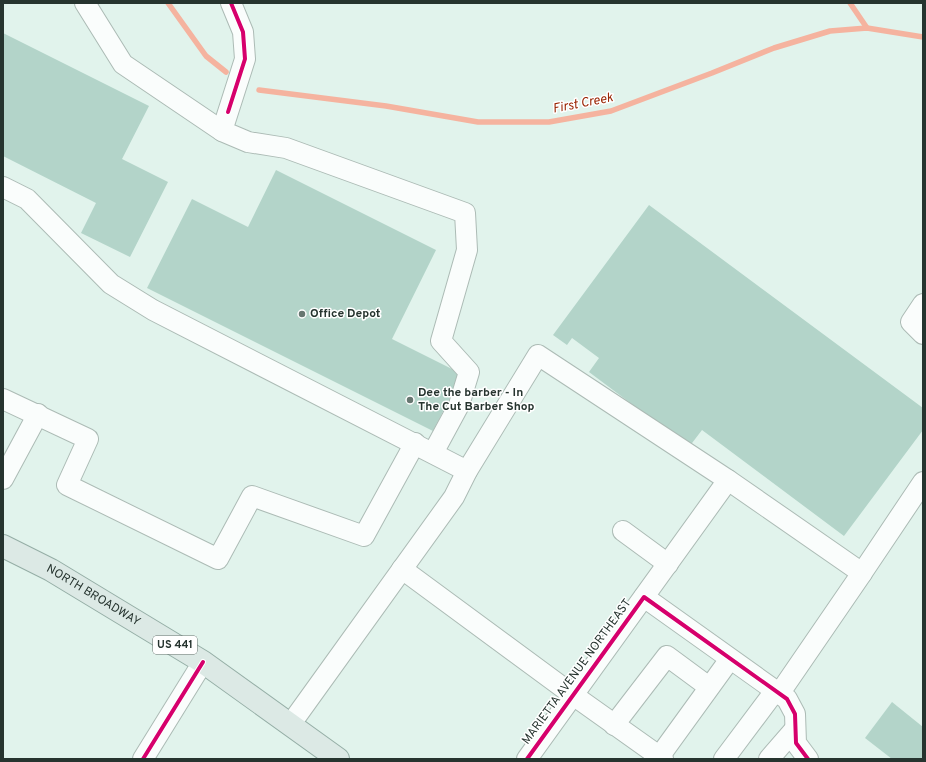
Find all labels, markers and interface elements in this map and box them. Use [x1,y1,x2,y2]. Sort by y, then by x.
water label: First Creek [552,90,615,118]
place label: Office Depot [310,306,381,322]
marker: Office Depot [297,309,307,319]
place label: Dee the barber - In The Cut Barber Shop [418,385,535,415]
marker: Dee the barber - In The Cut Barber Shop [405,395,415,405]
street label: NORTH BROADWAY [44,561,143,630]
street label: MARIETTA AVENUE NORTHEAST [519,596,635,748]
road number: US 441 [153,636,197,654]

